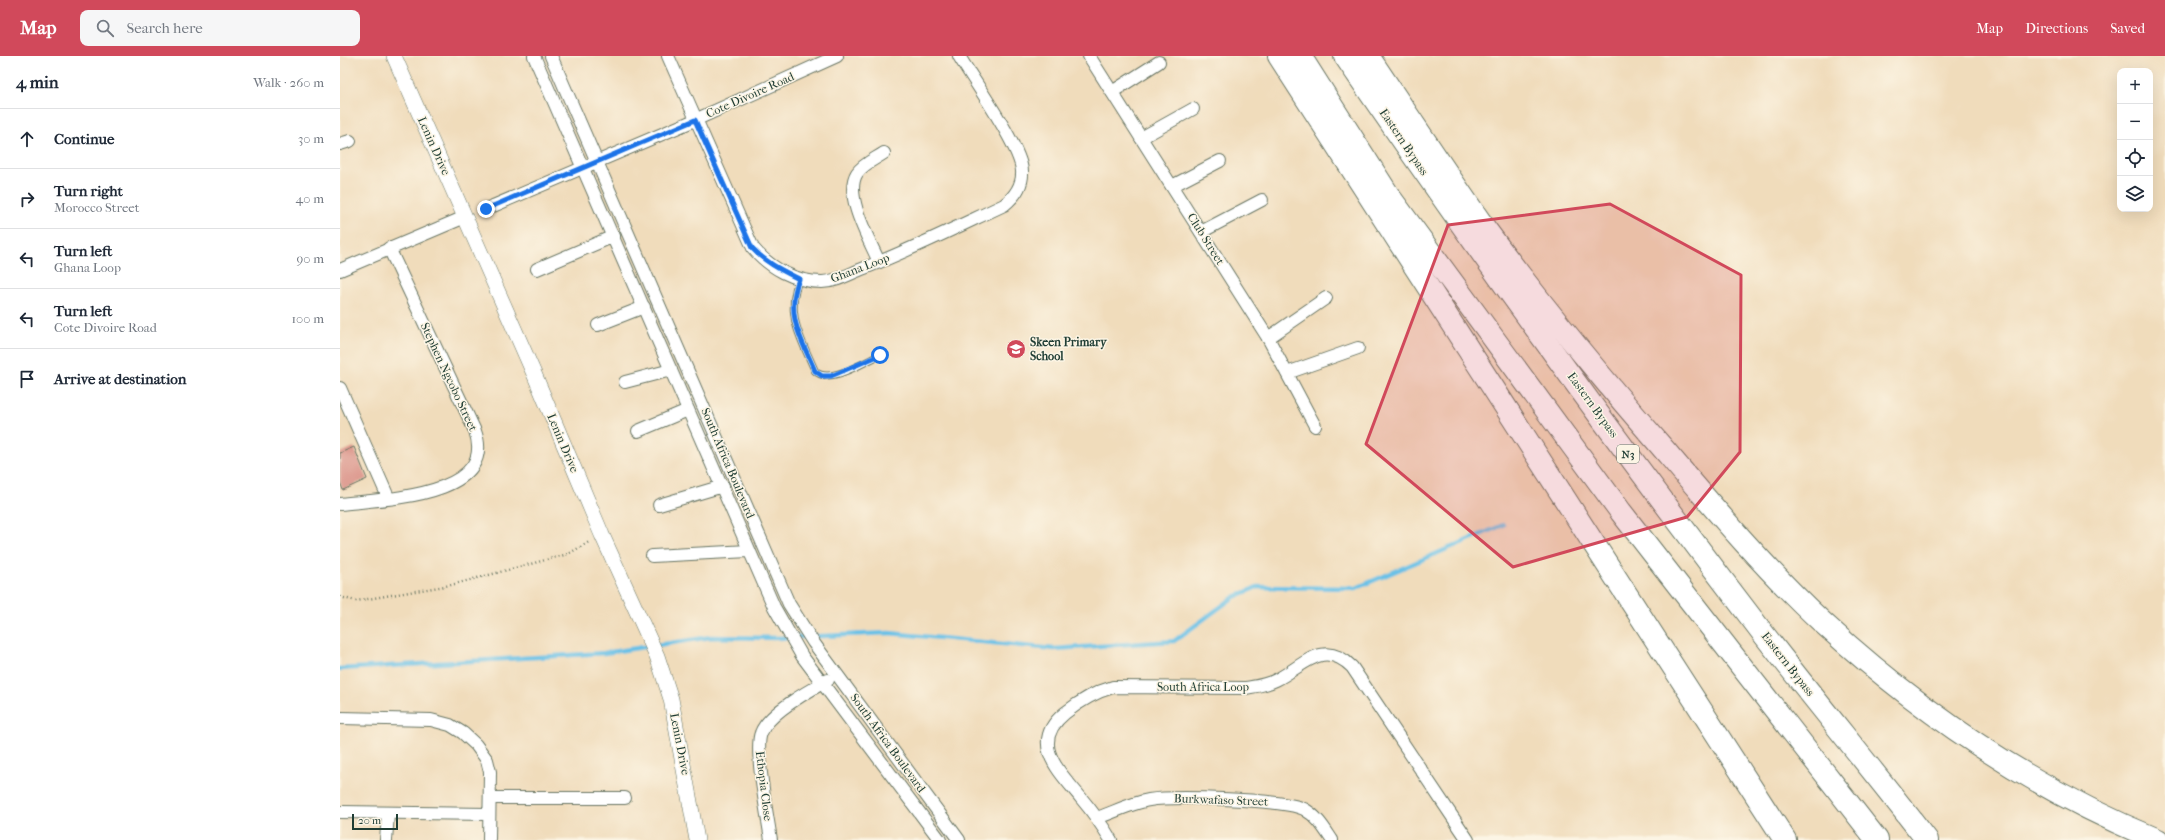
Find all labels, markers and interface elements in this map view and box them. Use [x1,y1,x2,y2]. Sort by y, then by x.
search box [80,10,360,46]
text: Map [20,17,56,39]
icon: search [94,17,116,39]
text: Search here [126,19,203,37]
text: Map [1976,20,2003,37]
text: Directions [2025,20,2088,37]
text: Saved [2110,20,2145,37]
map controls [2117,68,2153,212]
button: + [2117,68,2153,104]
street label: Cote Divoire Road [704,69,797,121]
text: 4 min [16,72,59,92]
text: Walk · 260 m [253,75,324,90]
button: − [2117,104,2153,140]
street label: Eastern Bypass [1377,106,1432,178]
street label: Lenin Drive [415,115,453,177]
icon: ahead [16,128,38,150]
text: Continue [54,130,114,148]
text: 30 m [298,131,324,146]
button: locate [2117,140,2153,176]
button: layers [2117,176,2153,212]
text: Turn right [54,182,123,200]
icon: right [16,188,38,210]
text: 40 m [296,191,324,206]
text: Morocco Street [54,200,139,215]
route end [477,200,495,218]
street label: Club Street [1185,210,1228,268]
text: Turn left [54,242,112,260]
icon: left [16,248,38,270]
street label: Ghana Loop [829,250,892,286]
text: 90 m [296,251,324,266]
text: Ghana Loop [54,260,121,275]
text: Turn left [54,302,112,320]
icon: left [16,308,38,330]
text: 100 m [291,311,324,326]
text: Cote Divoire Road [54,320,157,335]
street label: Stephen Ngcobo Street [418,320,481,434]
place label: Skeen Primary School [1030,335,1107,363]
school or university icon: Skeen Primary School [1005,338,1027,360]
route start [871,346,889,364]
icon: arrive [16,368,38,390]
text: Arrive at destination [54,370,186,388]
street label: Eastern Bypass [1565,370,1622,441]
street label: South Africa Boulevard [698,406,758,521]
street label: Lenin Drive [544,411,582,475]
road number: N3 [1617,445,1639,463]
street label: Eastern Bypass [1759,629,1818,699]
street label: South Africa Loop [1157,680,1250,694]
street label: South Africa Boulevard [847,691,929,796]
street label: Lenin Drive [667,712,693,776]
street label: Ethopia Close [753,750,775,822]
street label: Burkwafaso Street [1174,791,1269,809]
scale bar [352,812,398,831]
text: 20 m [358,814,381,827]

